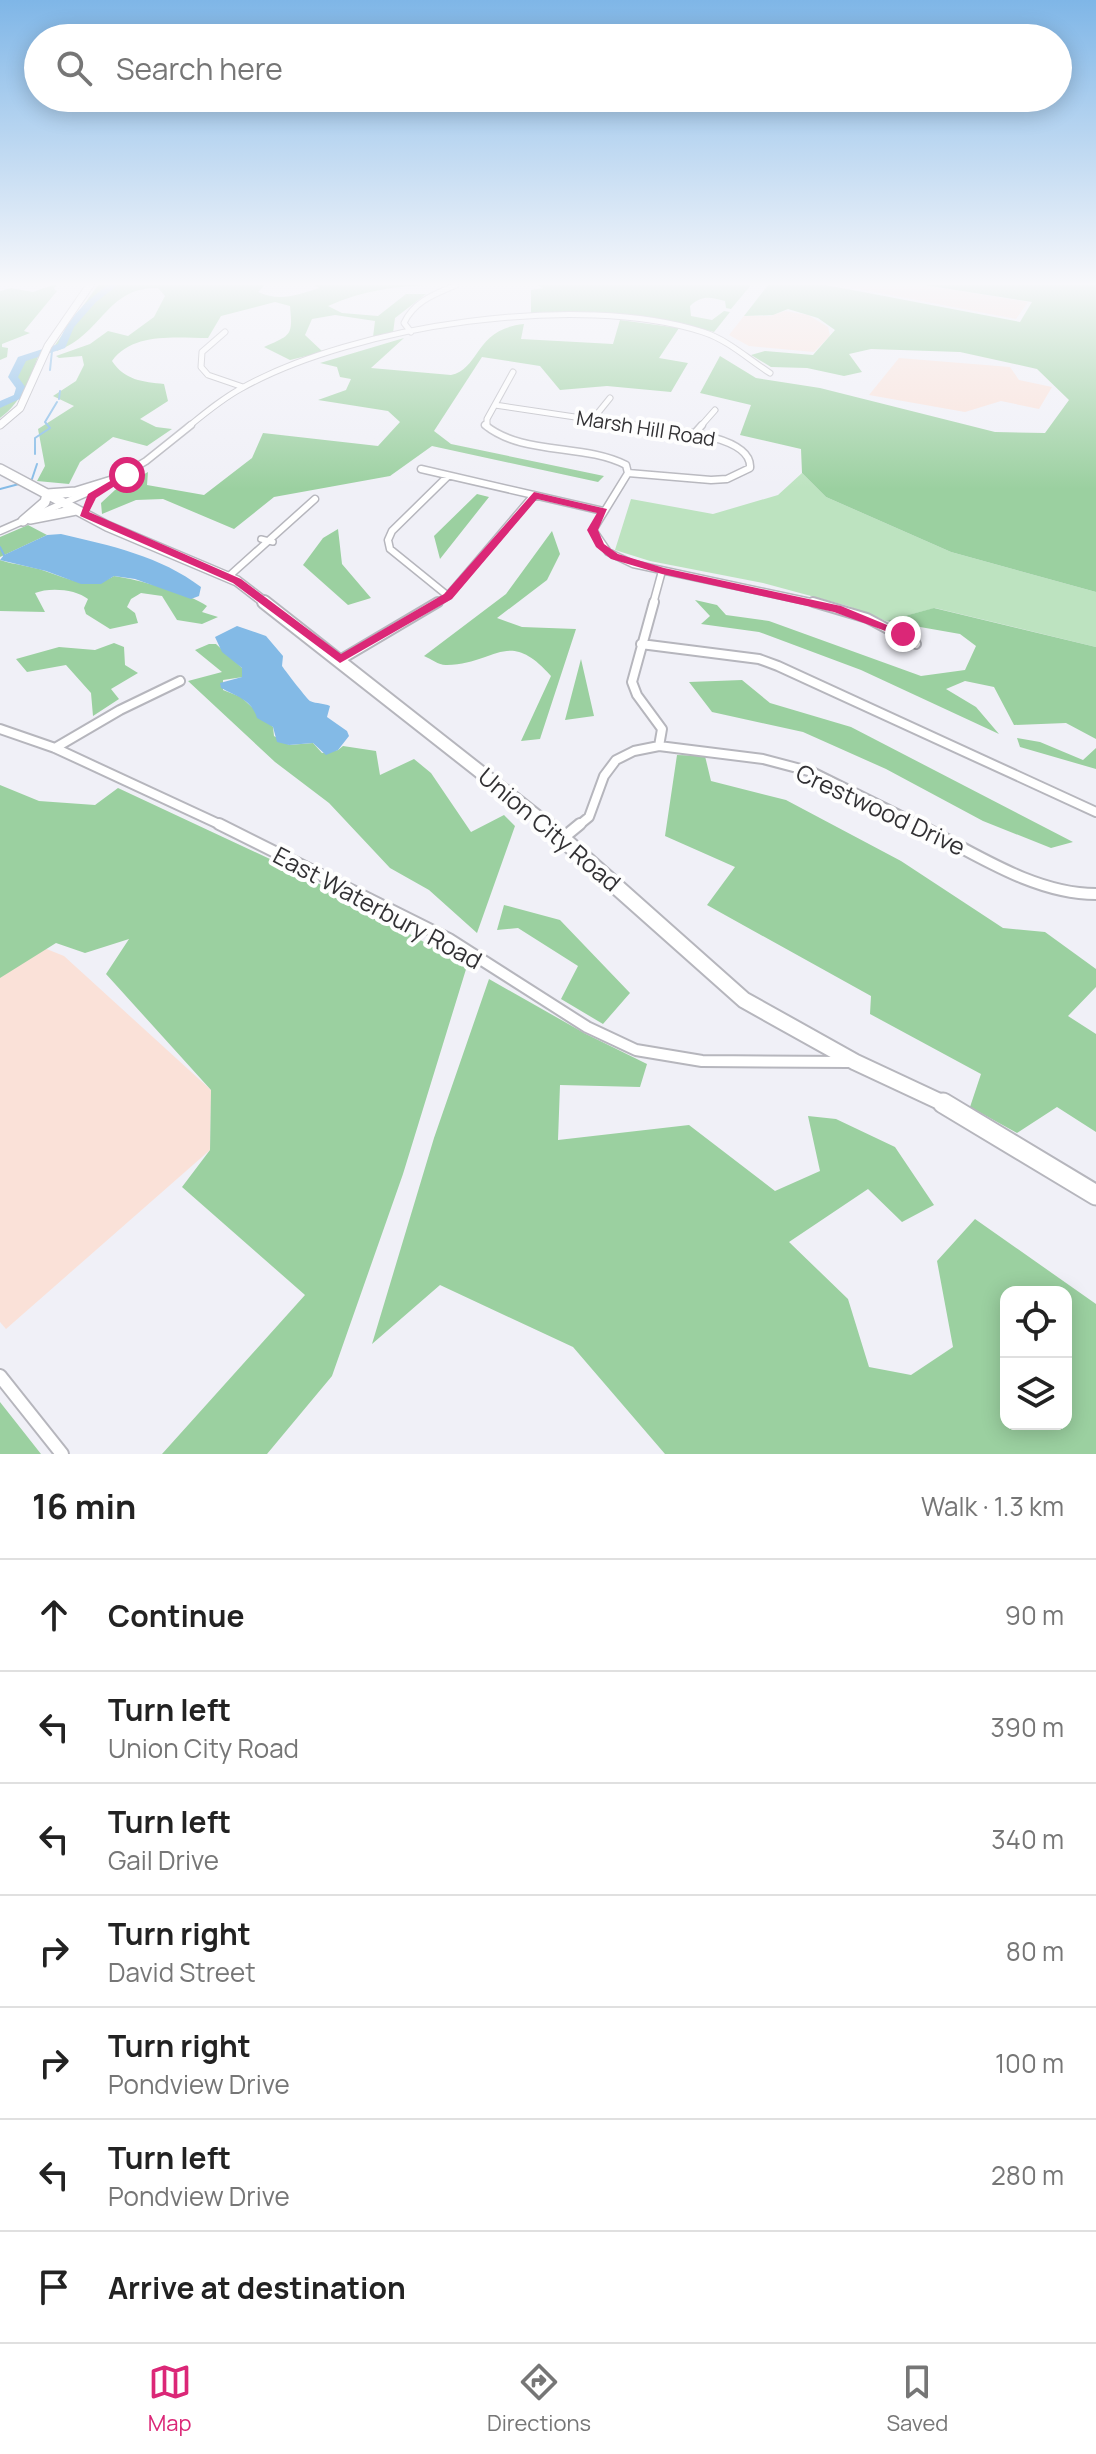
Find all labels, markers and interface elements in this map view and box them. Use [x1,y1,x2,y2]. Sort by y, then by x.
search box [24,24,1072,112]
icon: search [52,46,96,90]
text: Search here [116,48,283,89]
street label: Marsh Hill Road [575,404,717,452]
route start [109,457,145,493]
route end [885,616,921,652]
street label: Crestwood Drive [791,755,971,863]
street label: Union City Road [472,760,628,898]
street label: East Waterbury Road [268,838,488,976]
map controls [1000,1286,1072,1430]
button: locate [1000,1286,1072,1358]
button: layers [1000,1358,1072,1430]
text: 16 min [32,1483,136,1529]
text: Walk · 1.3 km [921,1488,1064,1524]
icon: ahead [32,1593,76,1637]
text: Continue [108,1595,244,1636]
text: 90 m [1005,1597,1064,1633]
text: Turn left [108,1689,231,1730]
icon: left [32,1705,76,1749]
text: 390 m [990,1709,1064,1745]
text: Union City Road [108,1730,299,1766]
text: Turn left [108,1801,231,1842]
icon: left [32,1817,76,1861]
text: 340 m [991,1821,1064,1857]
text: Gail Drive [108,1842,219,1878]
text: Turn right [108,1913,251,1954]
icon: right [32,1929,76,1973]
text: 80 m [1006,1933,1064,1969]
text: David Street [108,1954,256,1990]
text: Turn right [108,2025,251,2066]
icon: right [32,2041,76,2085]
text: 100 m [995,2045,1064,2081]
text: Pondview Drive [108,2066,290,2102]
text: Turn left [108,2137,231,2178]
icon: left [32,2153,76,2197]
text: 280 m [991,2157,1064,2193]
text: Pondview Drive [108,2178,290,2214]
icon: arrive [32,2265,76,2309]
text: Arrive at destination [108,2267,406,2308]
tab: Map [148,2360,192,2438]
tab: Directions [487,2360,591,2438]
tab: Saved [886,2360,948,2438]

